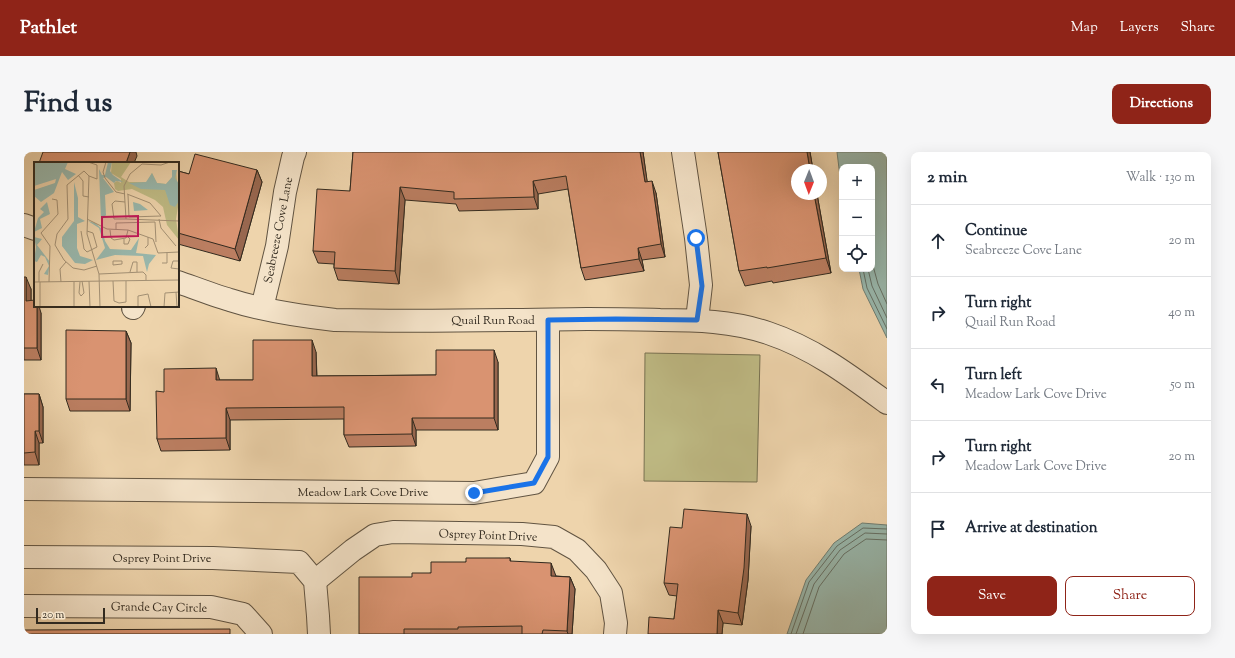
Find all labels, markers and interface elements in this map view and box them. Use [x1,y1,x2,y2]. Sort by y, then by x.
text: Pathlet [20,15,77,42]
text: Map [1071,18,1098,38]
text: Layers [1120,18,1158,38]
text: Share [1180,18,1215,38]
text: Find us [24,84,112,124]
button: Directions [1112,84,1211,124]
inset map [34,162,179,307]
north arrow [791,164,827,200]
map controls [839,164,875,272]
button: + [839,164,875,200]
text: 2 min [927,166,968,190]
text: Walk · 130 m [1126,169,1195,187]
street label: Seabreeze Cove Lane [260,175,298,285]
button: − [839,200,875,236]
text: Continue [965,221,1027,242]
route start [687,229,705,247]
icon: ahead [927,230,949,252]
text: 20 m [1169,232,1195,250]
button: locate [839,236,875,272]
text: Seabreeze Cove Lane [965,242,1082,260]
text: Turn right [965,293,1031,314]
icon: right [927,302,949,324]
text: 40 m [1168,304,1195,322]
street label: Quail Run Road [451,312,535,330]
text: Quail Run Road [965,314,1056,332]
text: Turn left [965,365,1022,386]
icon: left [927,374,949,396]
text: 50 m [1170,376,1195,394]
text: Meadow Lark Cove Drive [965,386,1107,404]
text: Turn right [965,437,1031,458]
icon: right [927,446,949,468]
text: 20 m [1169,448,1195,466]
text: Meadow Lark Cove Drive [965,458,1107,476]
street label: Meadow Lark Cove Drive [298,484,429,502]
route end [465,484,483,502]
icon: arrive [927,518,949,540]
text: Arrive at destination [965,518,1098,539]
street label: Osprey Point Drive [438,525,538,547]
street label: Osprey Point Drive [113,550,212,568]
button: Save [927,576,1057,616]
button: Share [1065,576,1195,616]
street label: Grande Cay Circle [111,598,208,618]
scale bar [36,606,105,625]
text: 20 m [42,607,64,623]

